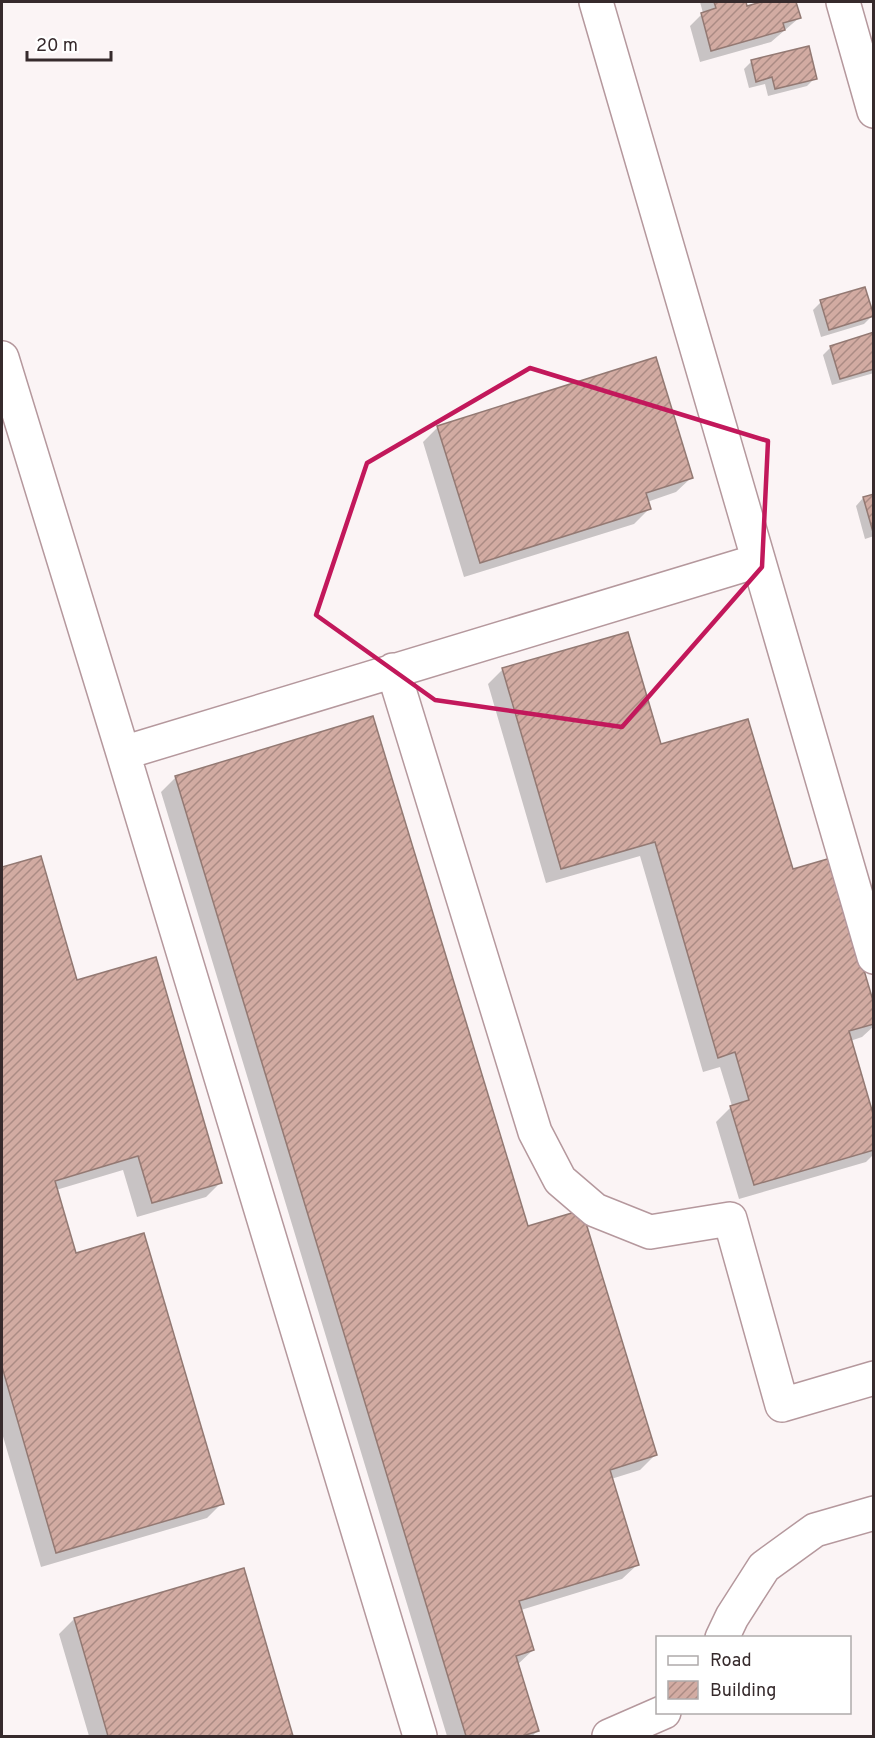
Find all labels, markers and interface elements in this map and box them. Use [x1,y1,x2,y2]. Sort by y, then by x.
scale bar [27,24,111,62]
text: 20 m [36,35,78,58]
legend [656,1636,851,1714]
text: Road [710,1650,752,1673]
text: Building [710,1680,776,1703]

